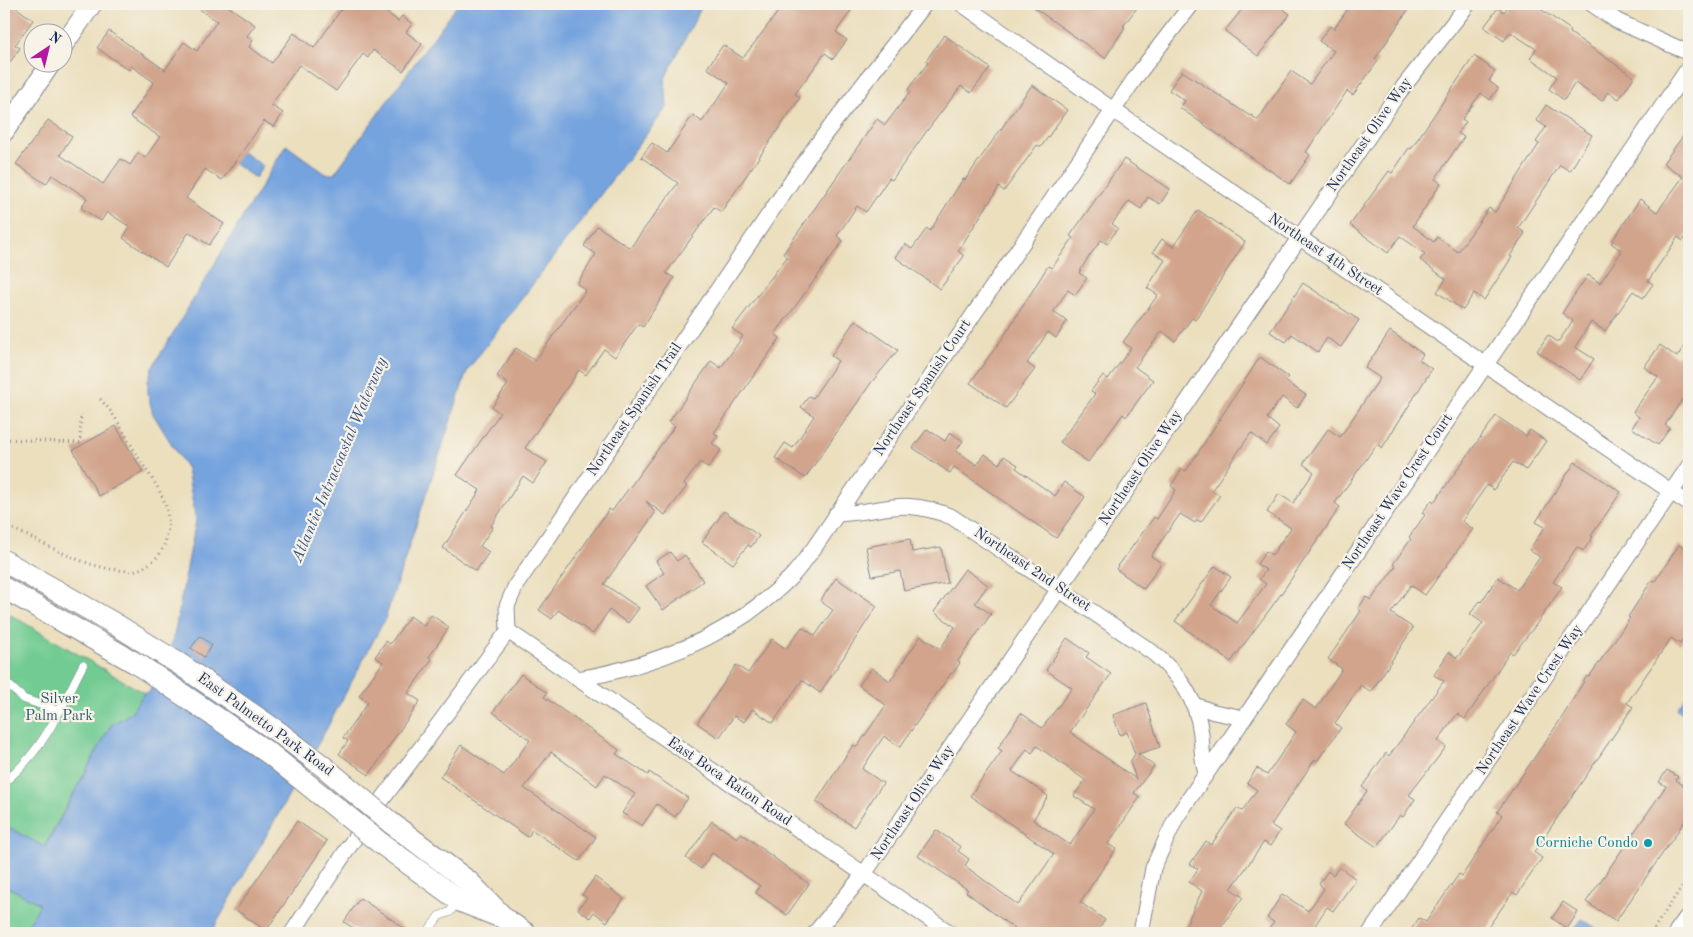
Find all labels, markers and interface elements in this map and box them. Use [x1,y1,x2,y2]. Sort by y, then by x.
north arrow [22,22,72,72]
text: N [46,29,64,47]
street label: Northeast Olive Way [1325,75,1415,195]
street label: Northeast 4th Street [1265,211,1385,299]
street label: Northeast Spanish Court [872,317,974,459]
street label: Northeast Spanish Trail [585,341,685,479]
water label: Atlantic Intracoastal Waterway [289,355,391,566]
street label: Northeast Olive Way [1097,408,1185,528]
street label: Northeast Wave Crest Court [1340,411,1456,573]
street label: Northeast 2nd Street [971,525,1093,615]
street label: Northeast Wave Crest Way [1474,622,1586,778]
street label: East Palmetto Park Road [194,671,336,779]
park label: Silver Palm Park [25,692,93,724]
street label: East Boca Raton Road [664,735,794,829]
street label: Northeast Olive Way [869,743,957,863]
place label: Corniche Condo [1536,836,1638,851]
marker: Corniche Condo [1642,837,1654,849]

